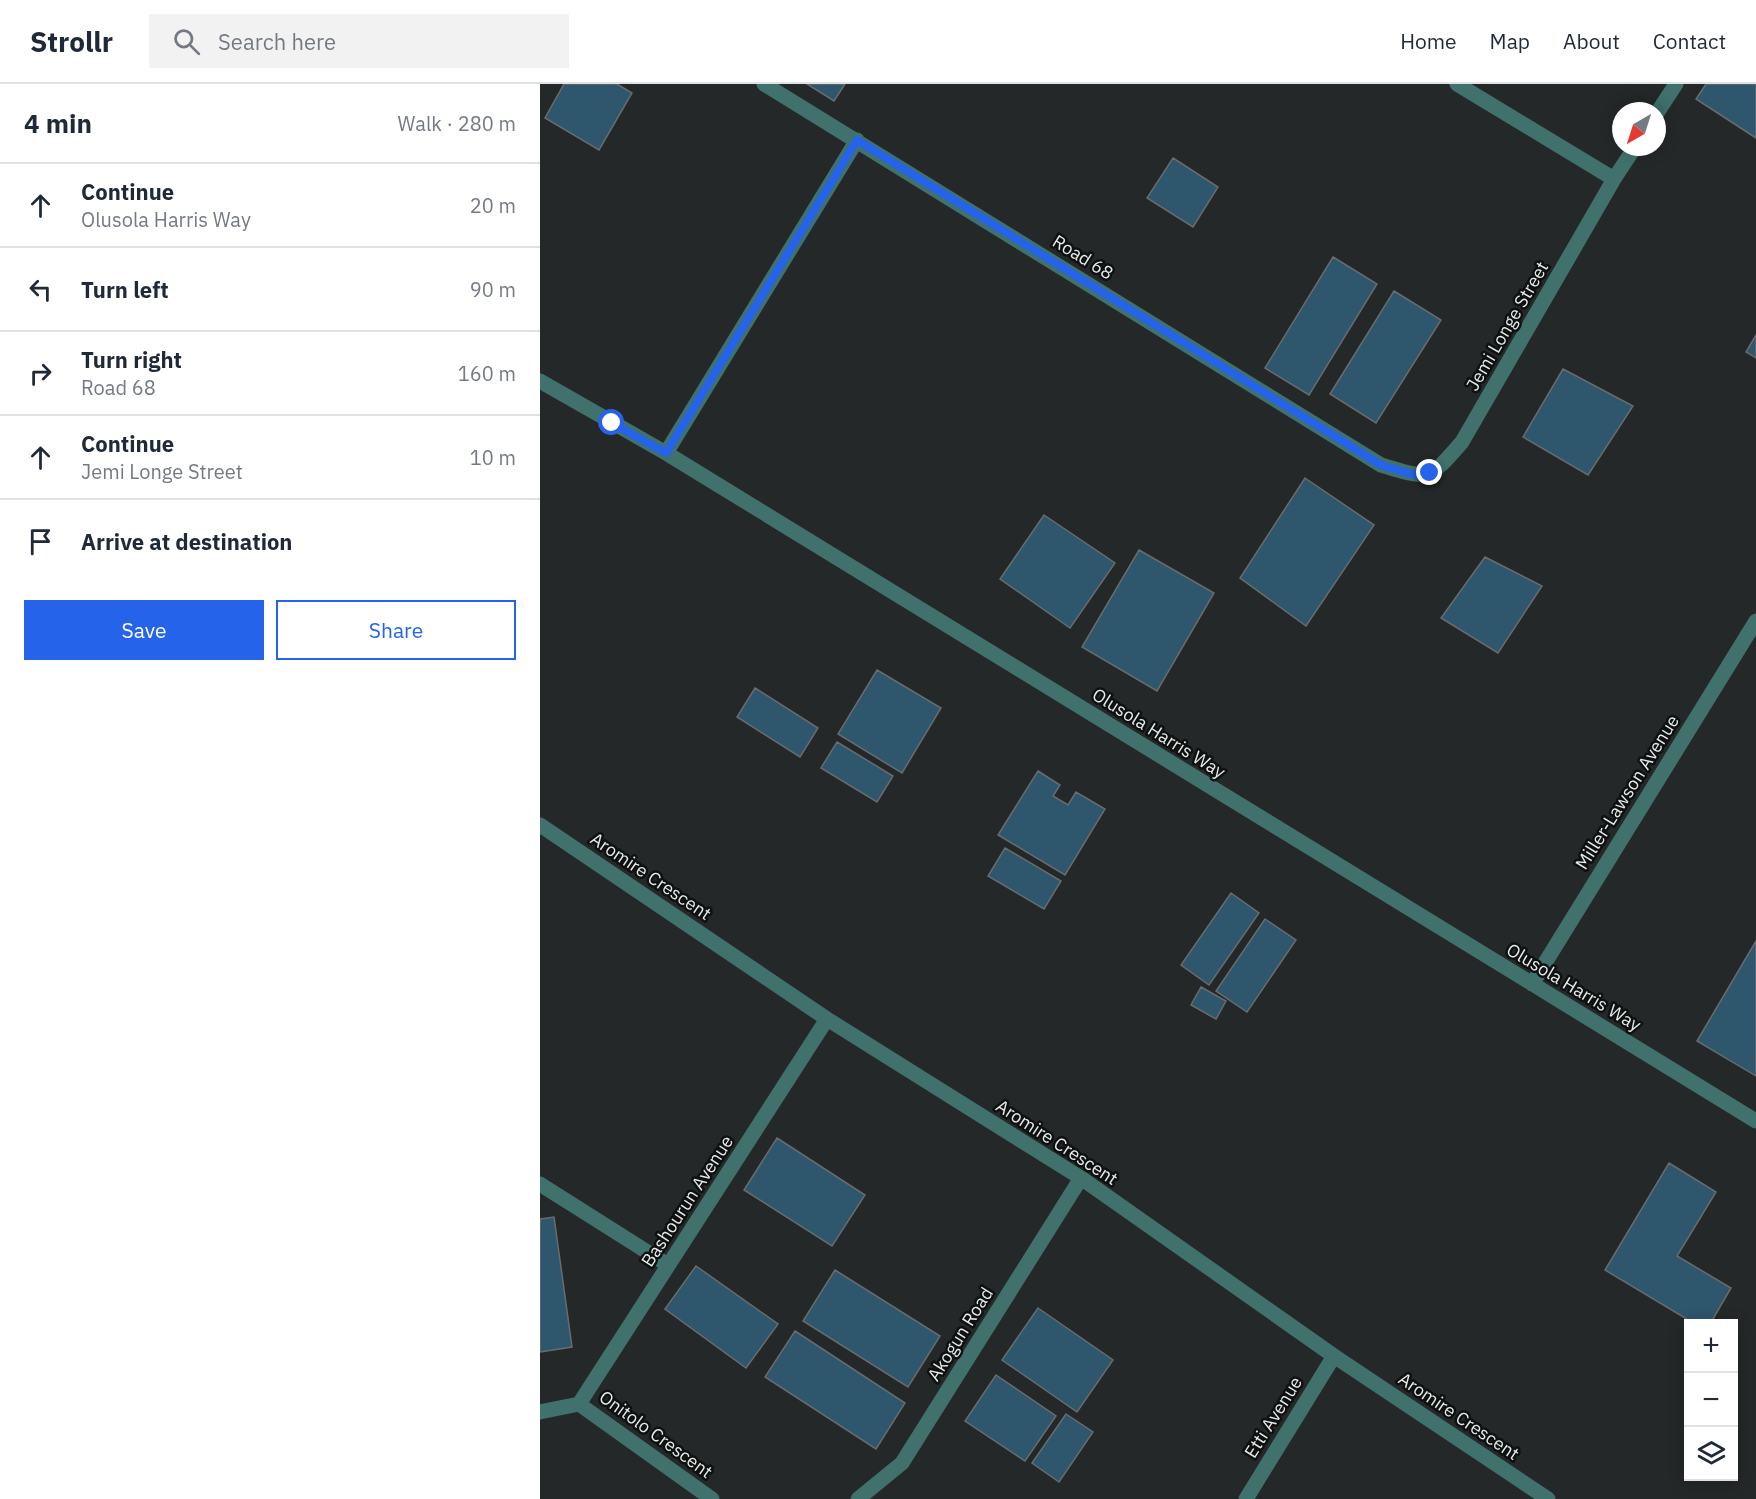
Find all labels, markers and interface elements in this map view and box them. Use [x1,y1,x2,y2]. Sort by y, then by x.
search box [149,14,569,68]
text: Strollr [30,23,113,60]
icon: search [170,25,203,58]
text: Search here [218,27,336,56]
text: Home [1400,27,1457,55]
text: Map [1490,27,1530,55]
text: About [1563,27,1620,55]
text: Contact [1653,27,1726,55]
north arrow [1612,102,1666,156]
text: 4 min [24,106,92,140]
text: Walk · 280 m [398,110,516,137]
text: Continue [81,177,174,206]
icon: ahead [24,189,57,222]
text: 20 m [470,192,516,219]
text: Olusola Harris Way [81,206,251,233]
street label: Road 68 [1048,229,1118,285]
street label: Jemi Longe Street [1461,257,1553,395]
icon: left [24,273,57,306]
text: Turn left [81,275,169,304]
text: 90 m [470,276,516,303]
text: Turn right [81,345,182,374]
icon: right [24,357,57,390]
text: 160 m [458,360,516,387]
text: Road 68 [81,374,156,401]
route start [598,409,624,435]
text: Continue [81,429,174,458]
icon: ahead [24,441,57,474]
text: 10 m [470,444,516,471]
text: Jemi Longe Street [81,458,243,485]
route end [1416,459,1442,485]
icon: arrive [24,525,57,558]
text: Arrive at destination [81,527,292,556]
button: Save [24,600,264,660]
button: Share [276,600,516,660]
street label: Olusola Harris Way [1088,683,1230,783]
street label: Miller-Lawson Avenue [1570,710,1684,874]
street label: Aromire Crescent [586,827,716,925]
street label: Olusola Harris Way [1503,938,1645,1036]
street label: Aromire Crescent [992,1094,1122,1190]
street label: Bashourun Avenue [636,1131,738,1271]
street label: Akogun Road [922,1283,998,1385]
map controls [1684,1319,1738,1481]
button: + [1684,1319,1738,1373]
street label: Aromire Crescent [1394,1367,1524,1465]
street label: Etti Avenue [1239,1372,1307,1462]
button: − [1684,1373,1738,1427]
street label: Onitolo Crescent [595,1385,717,1483]
button: layers [1684,1427,1738,1481]

